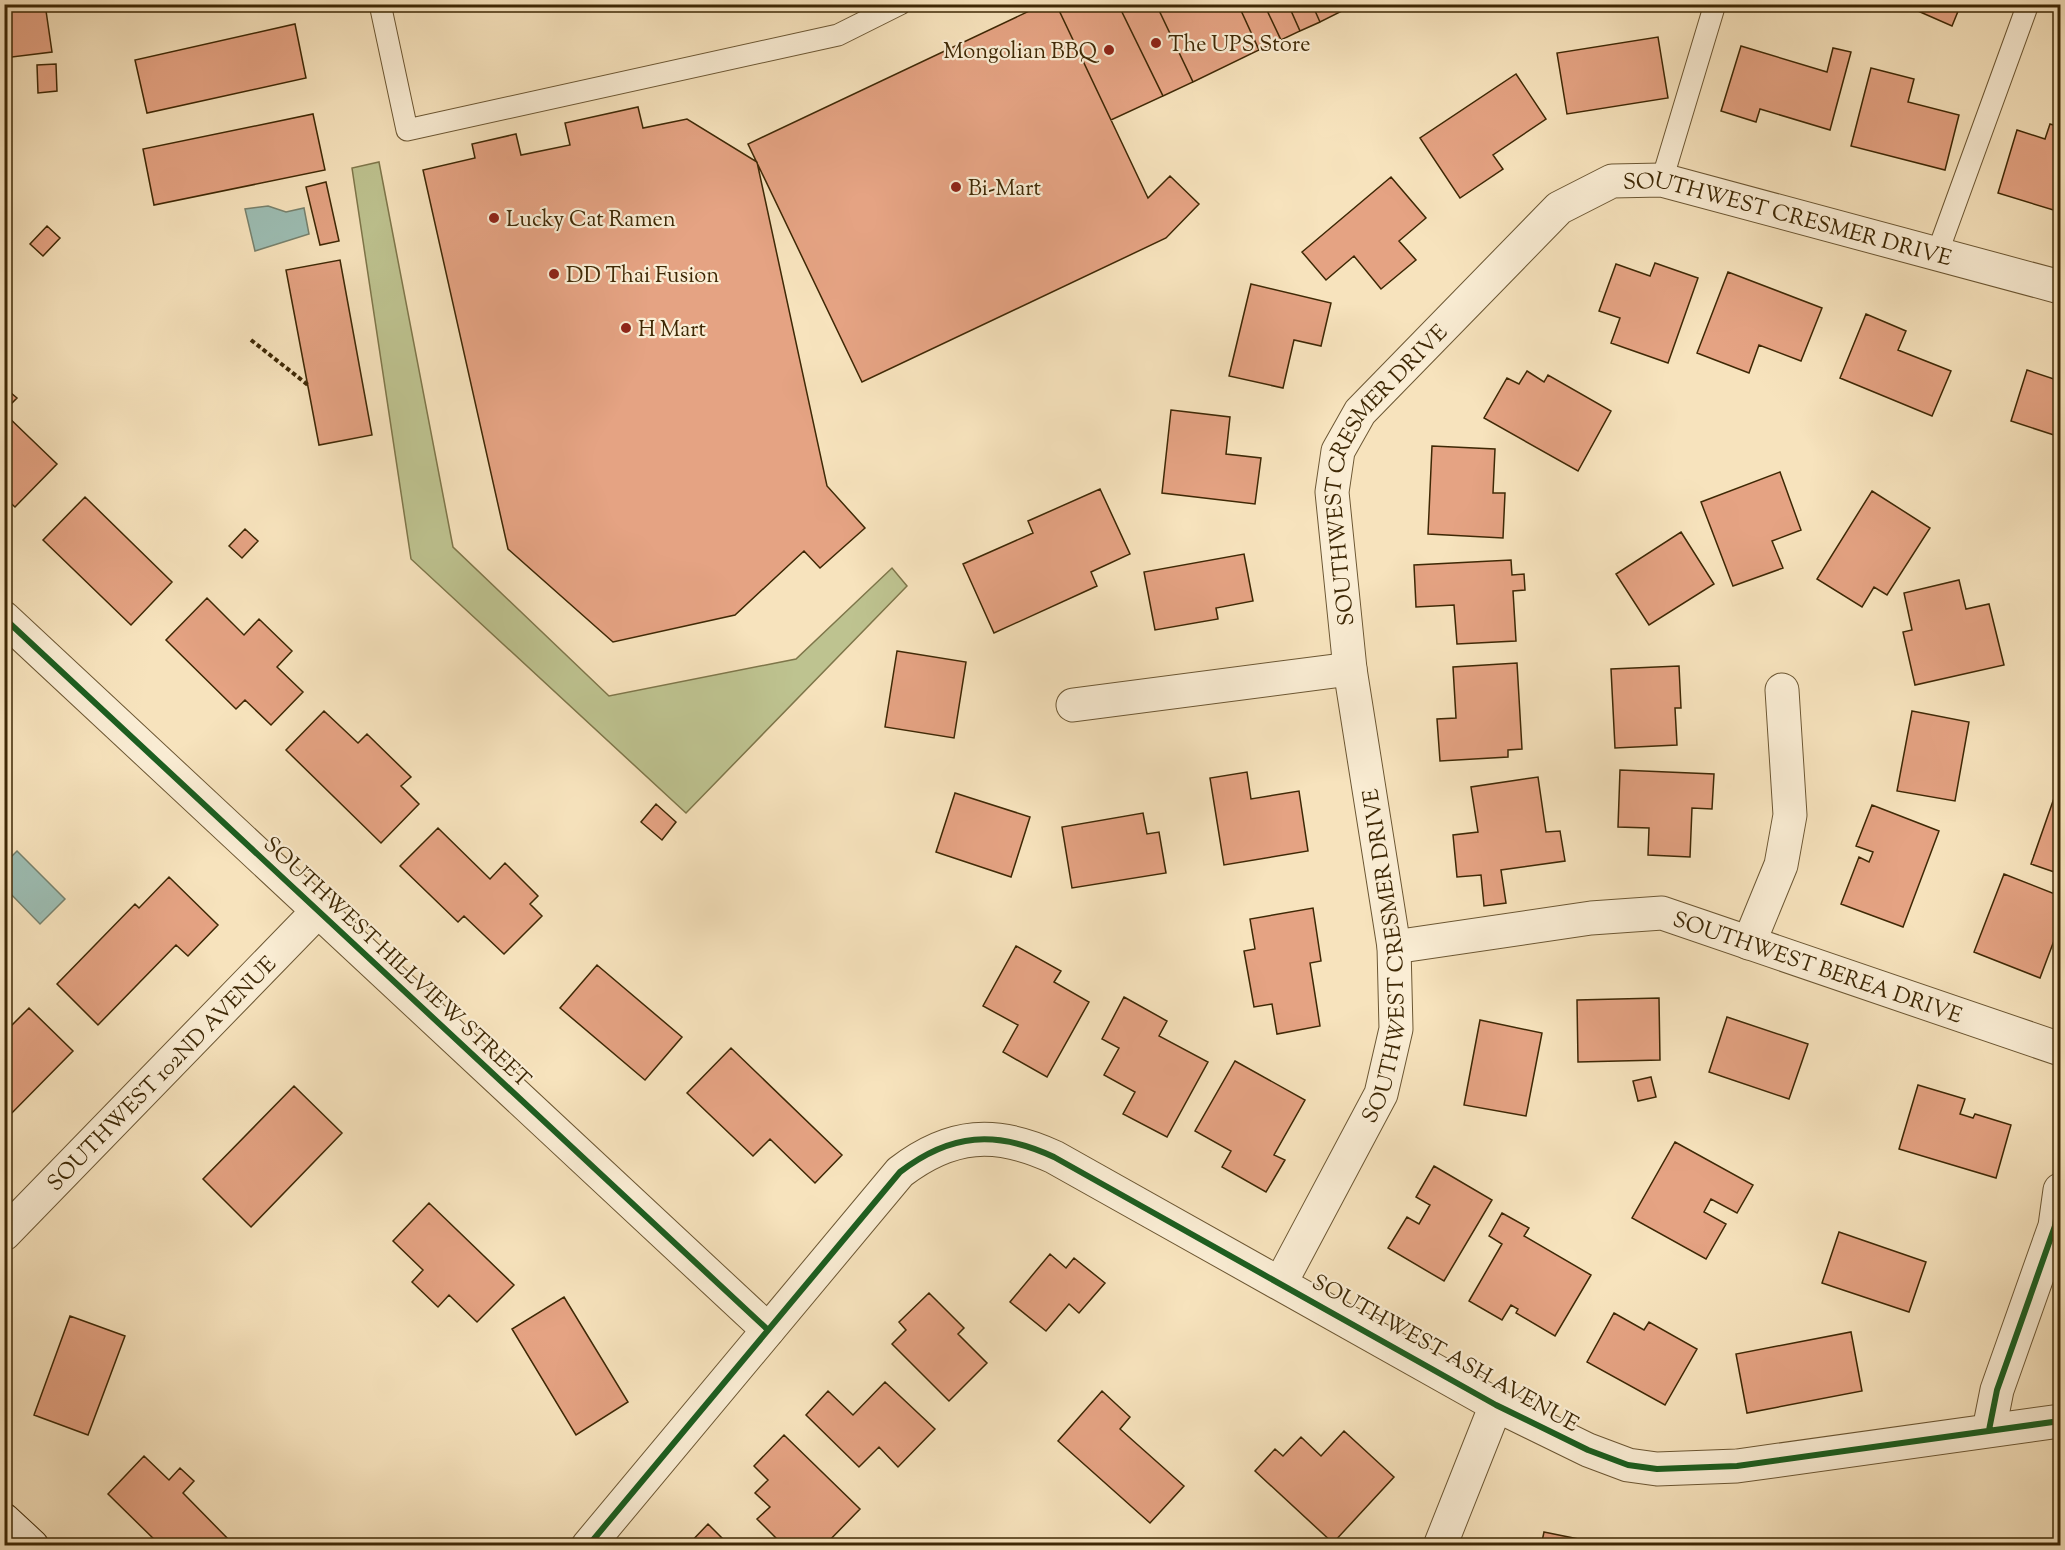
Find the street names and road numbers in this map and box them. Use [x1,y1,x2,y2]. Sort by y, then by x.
street label: SOUTHWEST CRESMER DRIVE [1623,166,1955,276]
street label: SOUTHWEST CRESMER DRIVE [1319,318,1456,627]
street label: SOUTHWEST CRESMER DRIVE [1348,783,1380,1123]
street label: SOUTHWEST HILLVIEW STREET [255,830,537,1097]
street label: SOUTHWEST BEREA DRIVE [1668,905,1966,1033]
street label: SOUTHWEST 102ND AVENUE [41,950,285,1200]
street label: SOUTHWEST ASH AVENUE [1305,1268,1584,1442]

